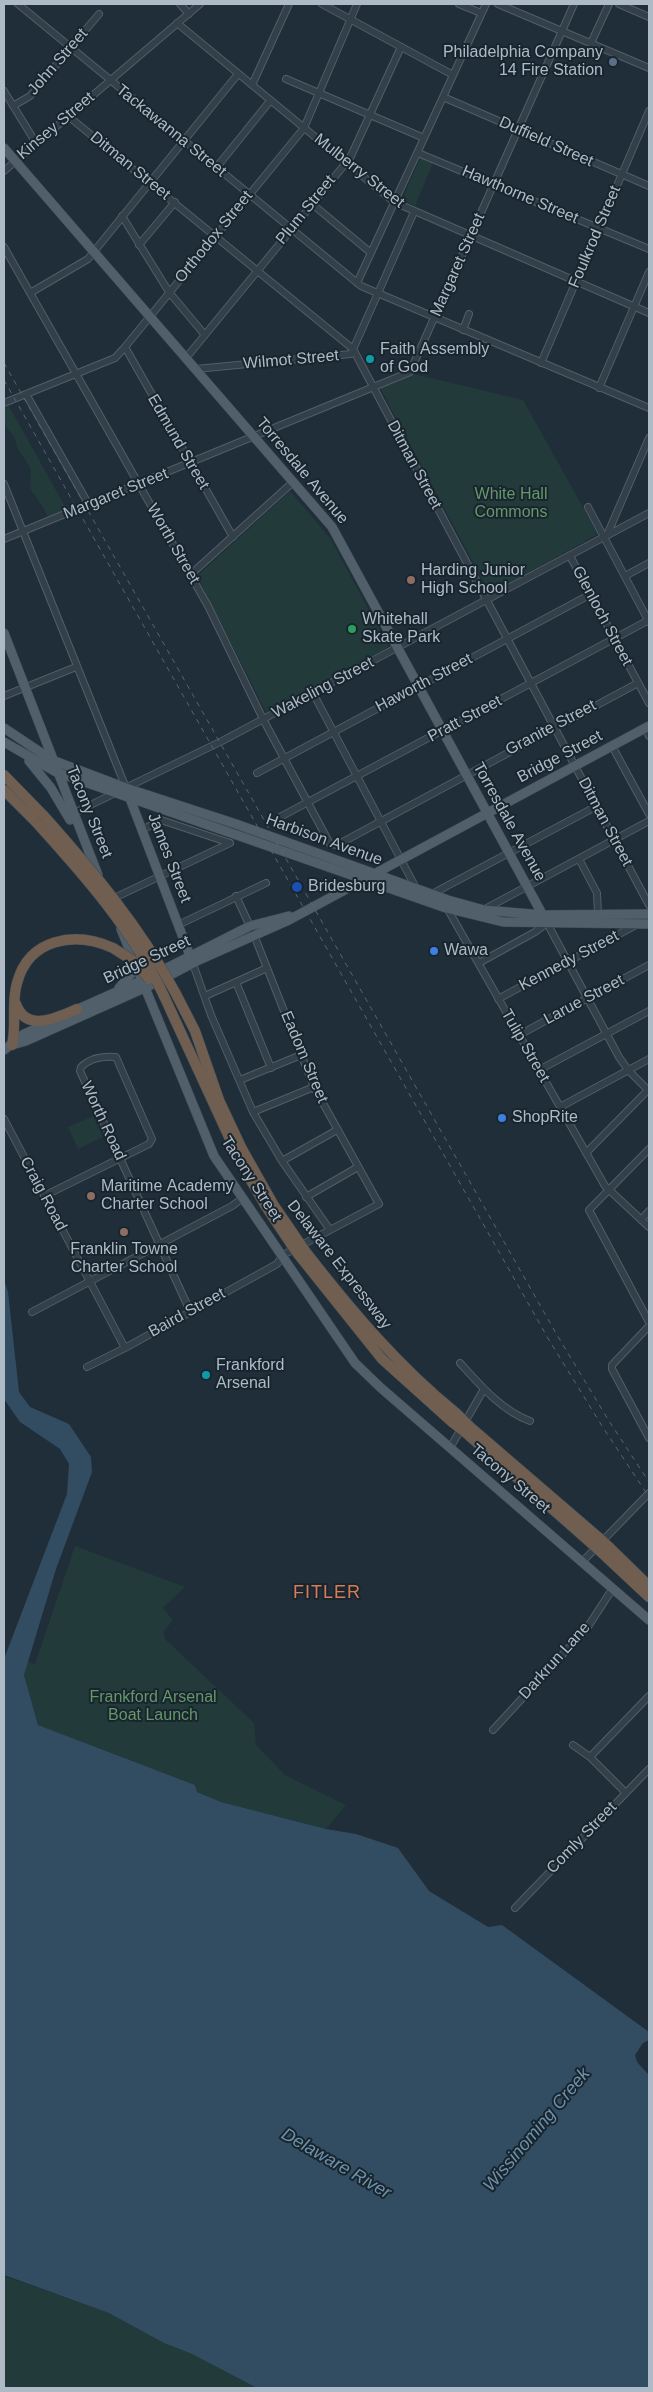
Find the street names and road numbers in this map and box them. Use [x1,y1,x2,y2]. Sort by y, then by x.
street label: John Street [24,25,92,99]
street label: Tackawanna Street [112,81,230,181]
street label: Kinsey Street [13,88,99,164]
street label: Duffield Street [496,113,596,171]
street label: Ditman Street [86,128,174,204]
street label: Mulberry Street [310,130,408,212]
street label: Hawthorne Street [459,162,581,228]
street label: Plum Street [272,171,340,249]
street label: Foulkrod Street [565,183,625,291]
street label: Orthodox Street [171,187,257,287]
street label: Margaret Street [427,210,489,320]
street label: Wilmot Street [242,346,340,374]
street label: Edmund Street [143,391,213,493]
street label: Torresdale Avenue [252,414,352,528]
street label: Ditman Street [383,417,445,513]
street label: Margaret Street [61,464,171,524]
street label: Worth Street [142,500,204,588]
street label: Glenloch Street [568,563,636,669]
street label: Haworth Street [372,649,476,717]
street label: Wakeling Street [269,653,377,723]
street label: Pratt Street [425,692,505,746]
street label: Granite Street [503,696,599,760]
street label: Bridge Street [514,727,606,787]
street label: Torresdale Avenue [468,759,550,885]
street label: Tacony Street [62,763,116,861]
street label: Ditman Street [574,774,636,870]
street label: Harbison Avenue [263,810,385,870]
street label: James Street [143,811,195,905]
street label: Kennedy Street [516,927,622,995]
street label: Bridge Street [101,932,193,988]
street label: Larue Street [541,971,627,1029]
street label: Tulip Street [496,1006,554,1086]
street label: Eadom Street [276,1008,332,1106]
street label: Worth Road [76,1078,130,1164]
street label: Tacony Street [216,1133,286,1225]
street label: Craig Road [16,1154,70,1234]
street label: Delaware Expressway [283,1197,395,1333]
street label: Baird Street [145,1284,229,1342]
street label: Tacony Street [466,1440,554,1518]
street label: Darkrun Lane [515,1619,595,1703]
street label: Comly Street [543,1798,621,1878]

